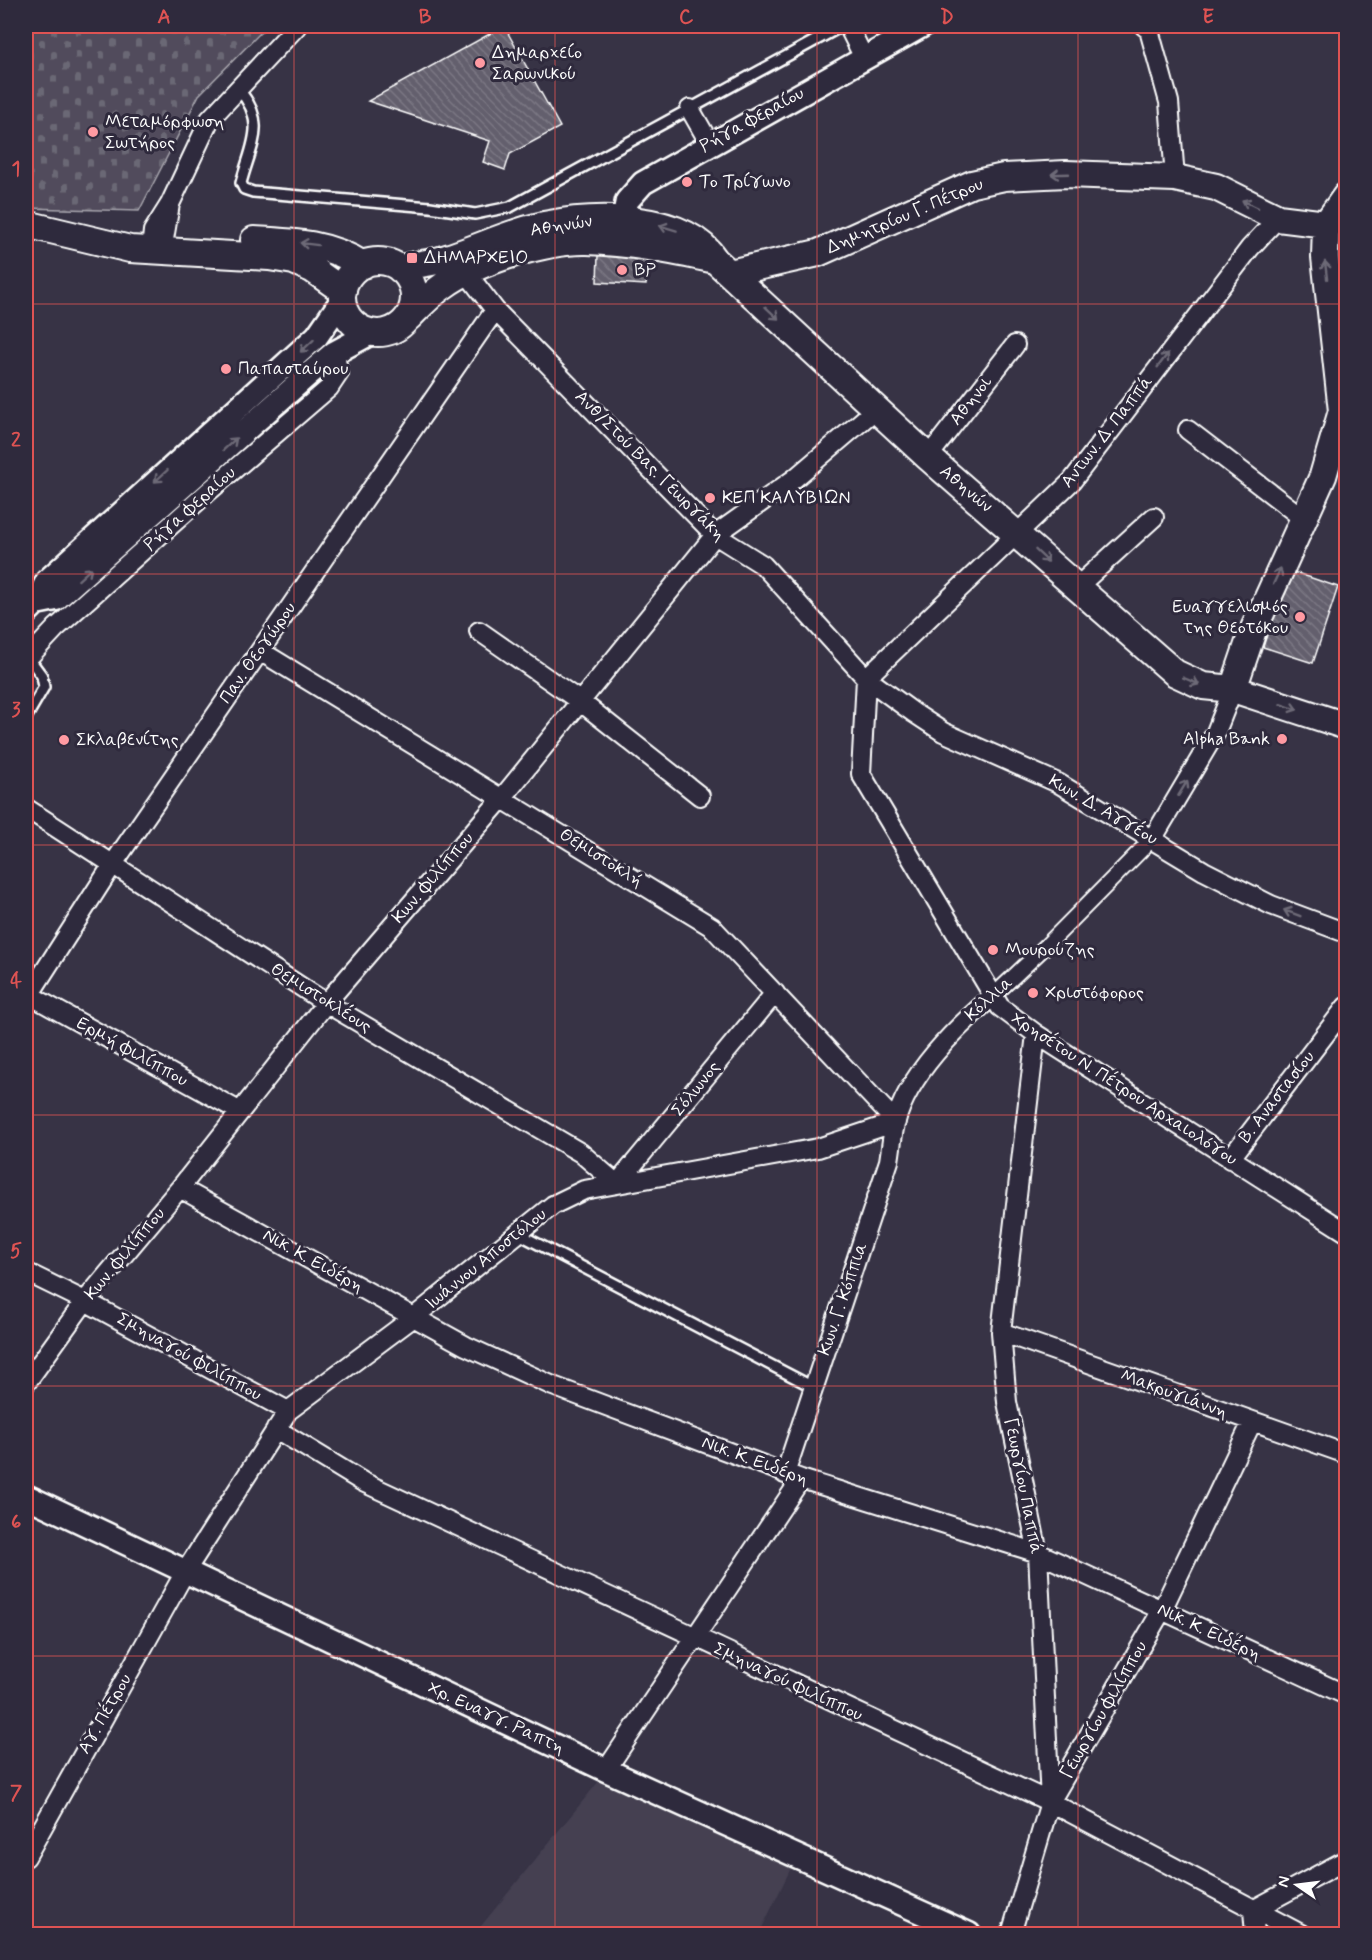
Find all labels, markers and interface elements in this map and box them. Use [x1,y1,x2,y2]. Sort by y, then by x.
text: A [157,4,171,31]
text: B [419,4,432,31]
text: C [679,4,694,31]
text: D [940,4,954,31]
text: E [1202,4,1214,31]
place label: Δημαρχείο Σαρωνικού [492,41,582,86]
marker: Δημαρχείο Σαρωνικού [473,56,487,70]
street label: Ρήγα Φεραίου [695,81,809,159]
place label: Μεταμόρφωση Σωτήρος [105,110,224,155]
marker: Μεταμόρφωση Σωτήρος [86,125,100,139]
text: 1 [12,156,20,183]
one-way arrow [1051,168,1070,180]
place label: Το Τρίγωνο [699,170,791,194]
street label: Δημητρίου Γ. Πέτρου [823,171,987,260]
marker: Το Τρίγωνο [680,175,694,189]
one-way arrow [1241,198,1259,209]
street label: Αθηνών [528,209,594,243]
one-way arrow [659,222,678,233]
one-way arrow [300,238,319,249]
place label: ΔΗΜΑΡΧΕΙΟ [424,246,528,270]
marker: ΔΗΜΑΡΧΕΙΟ [405,251,419,265]
place label: BP [634,258,656,282]
one-way arrow [1321,260,1332,280]
marker: BP [615,263,629,277]
one-way arrow [765,306,780,320]
one-way arrow [299,339,314,353]
one-way arrow [1157,353,1170,369]
place label: Παπασταύρου [238,357,348,381]
marker: Παπασταύρου [219,362,233,376]
street label: Αθηνοι [944,371,998,431]
street label: Αντων. Δ. Παππά [1056,371,1158,493]
street label: Ανθ/Στού Βας. Γεωργάκη [569,385,731,547]
text: 2 [11,427,21,454]
one-way arrow [222,437,237,451]
street label: Αθηνών [934,460,998,518]
street label: Ρήγα Φεραίου [139,461,241,557]
one-way arrow [154,469,169,483]
place label: ΚΕΠ ΚΑΛΥΒΙΩΝ [722,486,851,510]
marker: ΚΕΠ ΚΑΛΥΒΙΩΝ [703,491,717,505]
one-way arrow [1035,549,1050,563]
one-way arrow [77,567,92,581]
one-way arrow [1272,568,1284,586]
place label: Ευαγγελισμός της Θεοτόκου [1172,595,1288,640]
street label: Παν. Θεογώρου [214,597,302,709]
marker: Ευαγγελισμός της Θεοτόκου [1293,610,1307,624]
one-way arrow [1181,676,1199,687]
text: 3 [11,697,21,724]
one-way arrow [1279,703,1298,714]
place label: Alpha Bank [1183,727,1270,751]
place label: Σκλαβενίτης [76,728,179,752]
marker: Alpha Bank [1275,732,1289,746]
marker: Σκλαβενίτης [57,733,71,747]
street label: Κων. Δ. Αγγέου [1044,768,1162,851]
one-way arrow [1177,780,1189,797]
street label: Θεμιστοκλή [554,823,648,893]
street label: Κων. Φιλίππου [387,827,479,929]
one-way arrow [1283,906,1302,917]
place label: Μουρούζης [1005,938,1095,962]
marker: Μουρούζης [986,943,1000,957]
street label: Θεμιστοκλέους [266,956,377,1039]
text: 4 [10,968,22,995]
street label: Κόλλια [960,971,1018,1027]
place label: Χριστόφορος [1045,981,1144,1005]
marker: Χριστόφορος [1026,986,1040,1000]
street label: Χρησέτου Ν. Πέτρου Αρχαιολόγου [1006,1006,1242,1171]
street label: Ερμή Φιλίππου [72,1011,192,1093]
street label: Β. Αναστασίου [1233,1046,1321,1148]
street label: Σόλωνος [666,1056,726,1122]
street label: Κων. Φιλίππου [79,1203,171,1305]
street label: Ιωάννου Αποστόλου [420,1203,552,1315]
street label: Νικ. Κ. Ειδέρη [258,1223,368,1299]
text: 5 [10,1238,22,1265]
street label: Κων. Γ. Κόππια [812,1239,874,1359]
street label: Σμηναγού Φιλίππου [112,1307,266,1407]
street label: Μακρυγιάννη [1117,1363,1231,1425]
street label: Γεωργίου Παππά [998,1416,1048,1556]
street label: Νικ. Κ. Ειδέρη [698,1430,812,1491]
text: 6 [11,1509,21,1536]
street label: Νικ. Κ. Ειδέρη [1153,1597,1265,1667]
street label: Σμηναγού Φιλίππου [709,1637,867,1727]
street label: Γεωργίου Φιλίππου [1055,1637,1153,1783]
street label: Αγ. Πέτρου [72,1669,138,1758]
street label: Χρ. Ευαγγ. Ραπτη [424,1676,568,1760]
text: 7 [10,1780,22,1807]
north arrow [1267,1855,1327,1915]
text: N [1272,1874,1295,1889]

